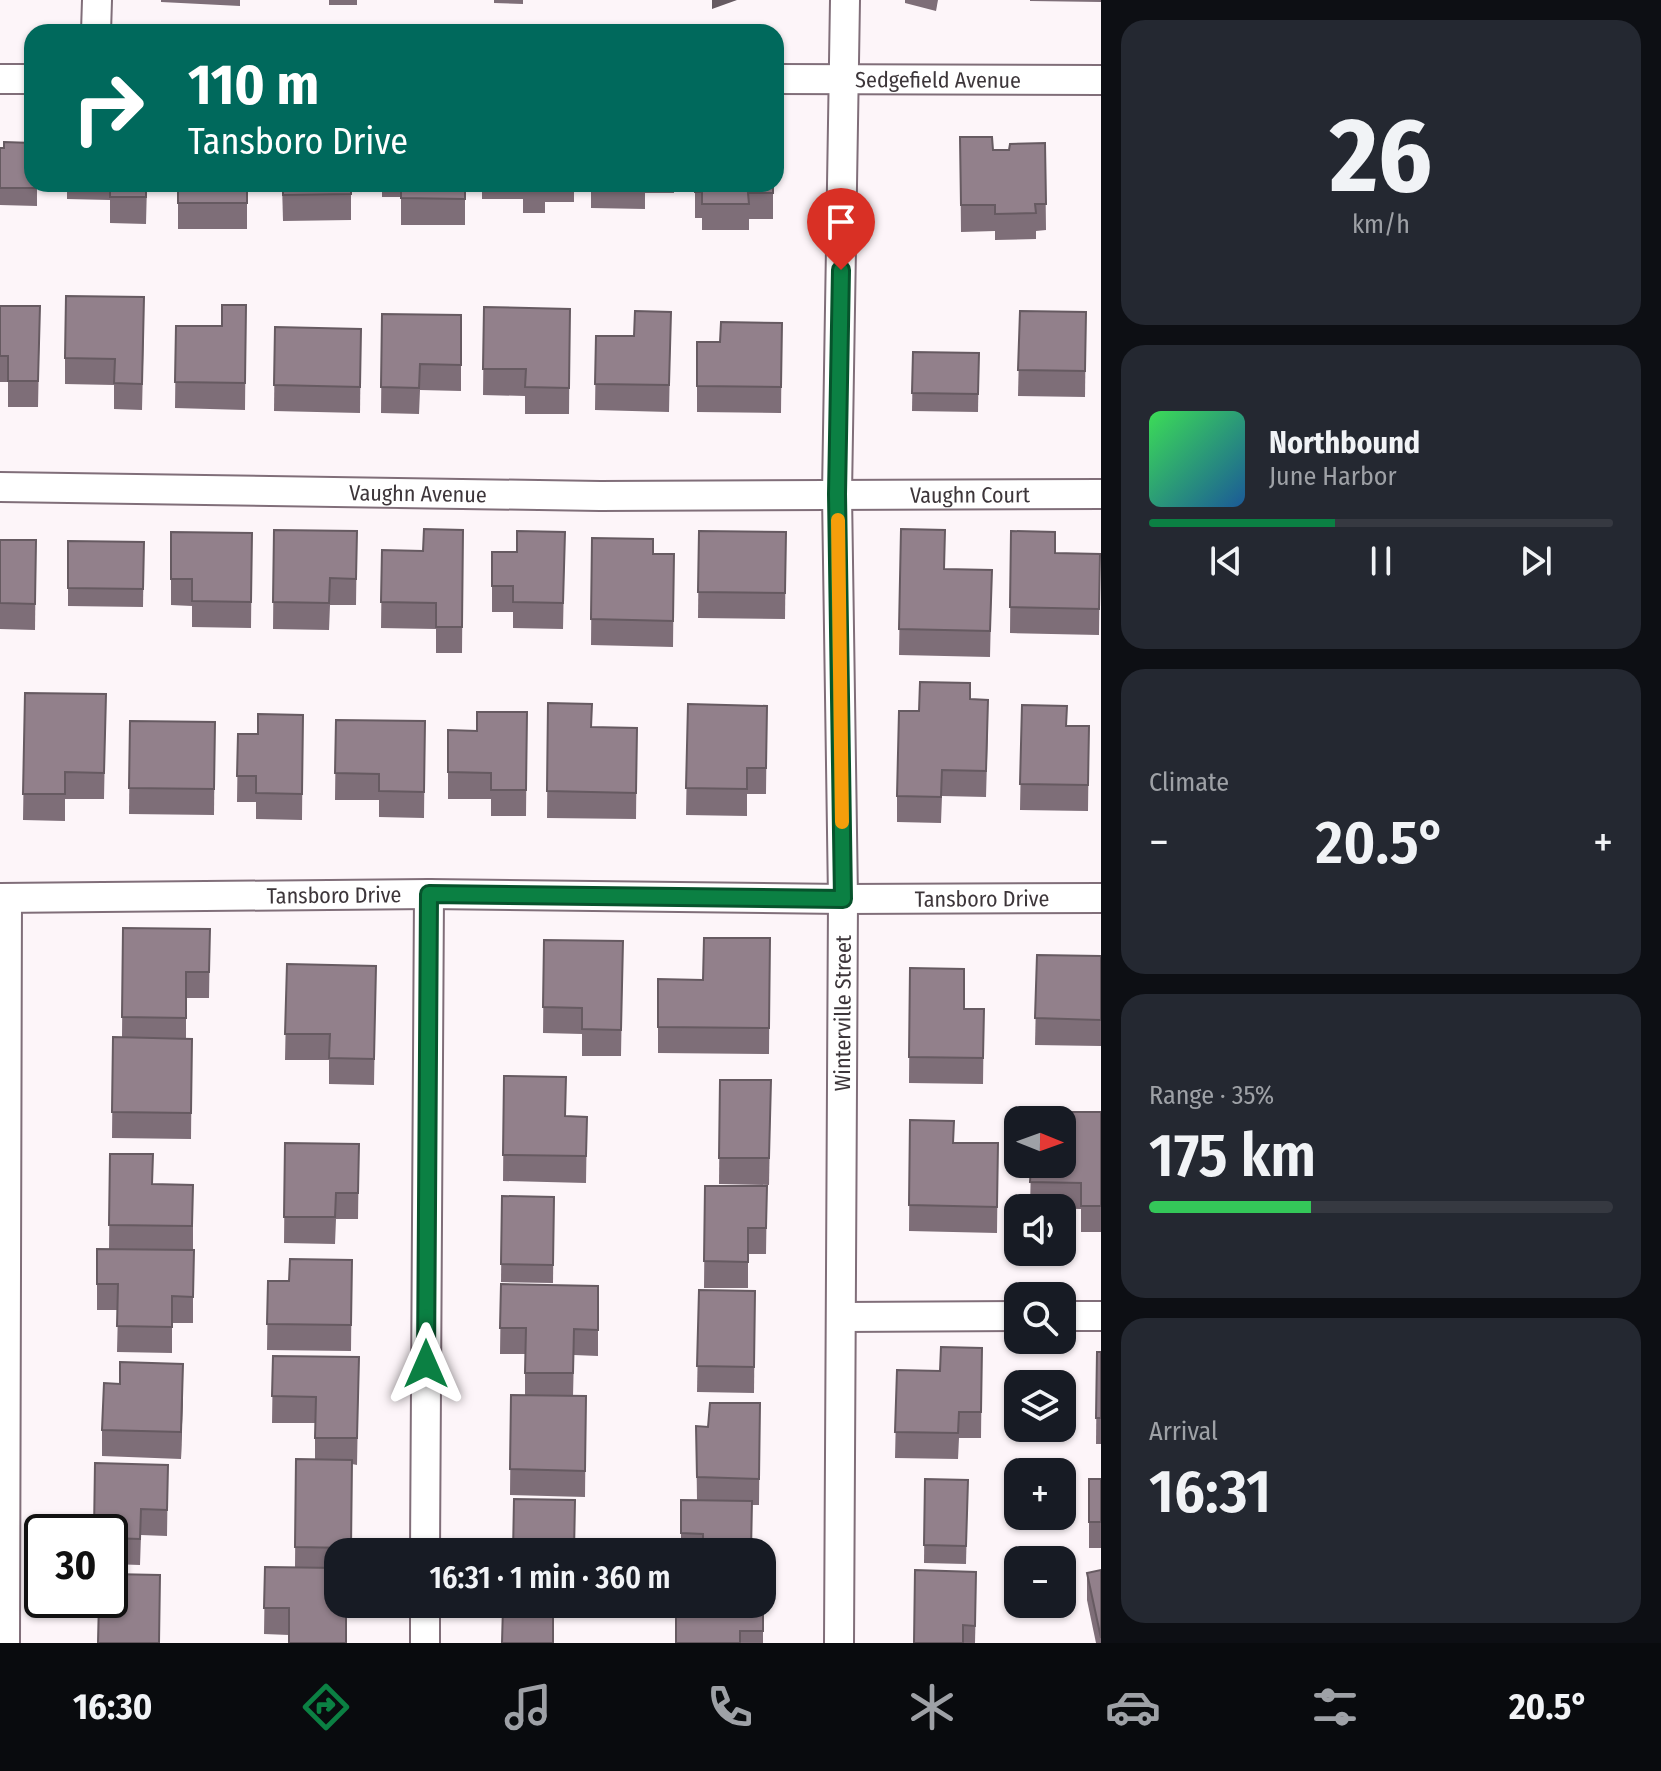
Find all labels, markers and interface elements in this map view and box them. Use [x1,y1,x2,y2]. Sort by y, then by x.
text: 110 m [188,52,319,119]
icon: right [56,56,160,160]
street label: Sedgefield Avenue [855,66,1021,94]
text: 26 [1330,94,1432,219]
text: Tansboro Drive [188,120,408,164]
pin [807,188,875,270]
icon: arrive [819,200,863,244]
text: km/h [1352,209,1410,240]
text: Northbound [1269,425,1420,461]
text: June Harbor [1269,461,1397,492]
street label: Vaughn Avenue [349,479,487,508]
street label: Vaughn Court [910,481,1031,509]
icon: previous [1204,539,1248,583]
icon: pause [1359,539,1403,583]
icon: next [1514,539,1558,583]
text: Climate [1149,767,1229,798]
text: 20.5° [1316,807,1446,879]
text: − [1149,816,1169,869]
text: + [1593,816,1613,869]
street label: Tansboro Drive [267,881,401,910]
street label: Tansboro Drive [915,885,1049,913]
street label: Winterville Street [829,934,857,1091]
text: Range · 35% [1149,1080,1274,1111]
north arrow [1004,1106,1076,1178]
map controls [1004,1106,1076,1618]
text: 175 km [1149,1120,1316,1192]
button: sound [1004,1194,1076,1266]
button: search [1004,1282,1076,1354]
position arrow [384,1322,468,1406]
button: layers [1004,1370,1076,1442]
text: Arrival [1149,1416,1218,1447]
text: 16:31 [1149,1456,1271,1528]
button: + [1004,1458,1076,1530]
speed limit sign: 30 [24,1514,128,1618]
button: − [1004,1546,1076,1618]
text: 16:31 · 1 min · 360 m [430,1560,670,1596]
icon: directions [298,1679,354,1735]
icon: music [500,1679,556,1735]
icon: phone [702,1679,758,1735]
icon: climate [904,1679,960,1735]
icon: car [1105,1679,1161,1735]
icon: filters [1307,1679,1363,1735]
text: 16:30 [73,1685,152,1729]
text: 20.5° [1509,1685,1588,1729]

